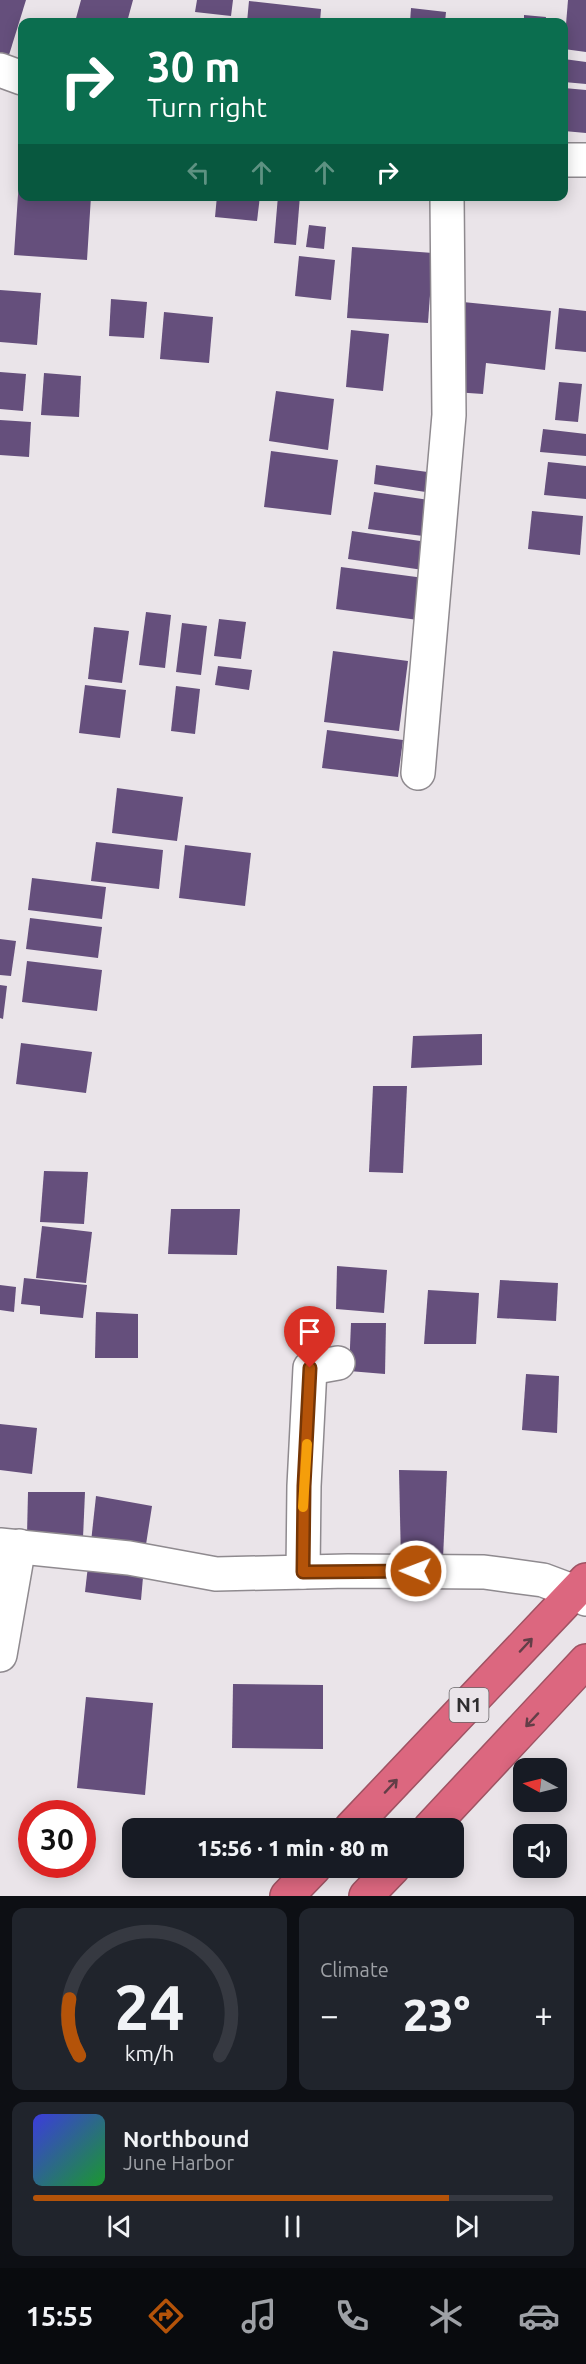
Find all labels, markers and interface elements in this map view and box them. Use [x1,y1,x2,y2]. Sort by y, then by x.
icon: right [48,42,126,120]
text: 30 m [147,43,241,90]
text: Turn right [147,92,267,122]
icon: left [182,156,215,189]
icon: ahead [245,156,278,189]
icon: ahead [308,156,341,189]
icon: right [371,156,404,189]
pin [284,1306,335,1368]
icon: arrive [293,1315,326,1348]
position arrow [384,1539,448,1603]
one-way arrow [518,1637,533,1652]
road number: N1 [450,1688,488,1722]
one-way arrow [525,1712,540,1727]
north arrow [513,1758,567,1812]
map controls [513,1758,567,1878]
one-way arrow [384,1779,398,1794]
speed limit sign: 30 [18,1800,96,1878]
button: sound [513,1824,567,1878]
text: 15:56 · 1 min · 80 m [197,1835,389,1860]
text: Climate [320,1958,389,1981]
text: 24 [114,1972,185,2042]
text: 23° [403,1989,470,2040]
text: − [320,1996,339,2033]
text: + [534,1996,553,2033]
text: km/h [125,2041,174,2065]
text: Northbound [123,2126,249,2151]
text: June Harbor [123,2151,234,2174]
icon: previous [103,2210,136,2243]
icon: pause [276,2210,309,2243]
icon: next [450,2210,483,2243]
icon: directions [145,2295,187,2337]
icon: music [238,2295,280,2337]
icon: phone [331,2295,373,2337]
icon: climate [425,2295,467,2337]
icon: car [518,2295,560,2337]
text: 15:55 [26,2301,93,2331]

